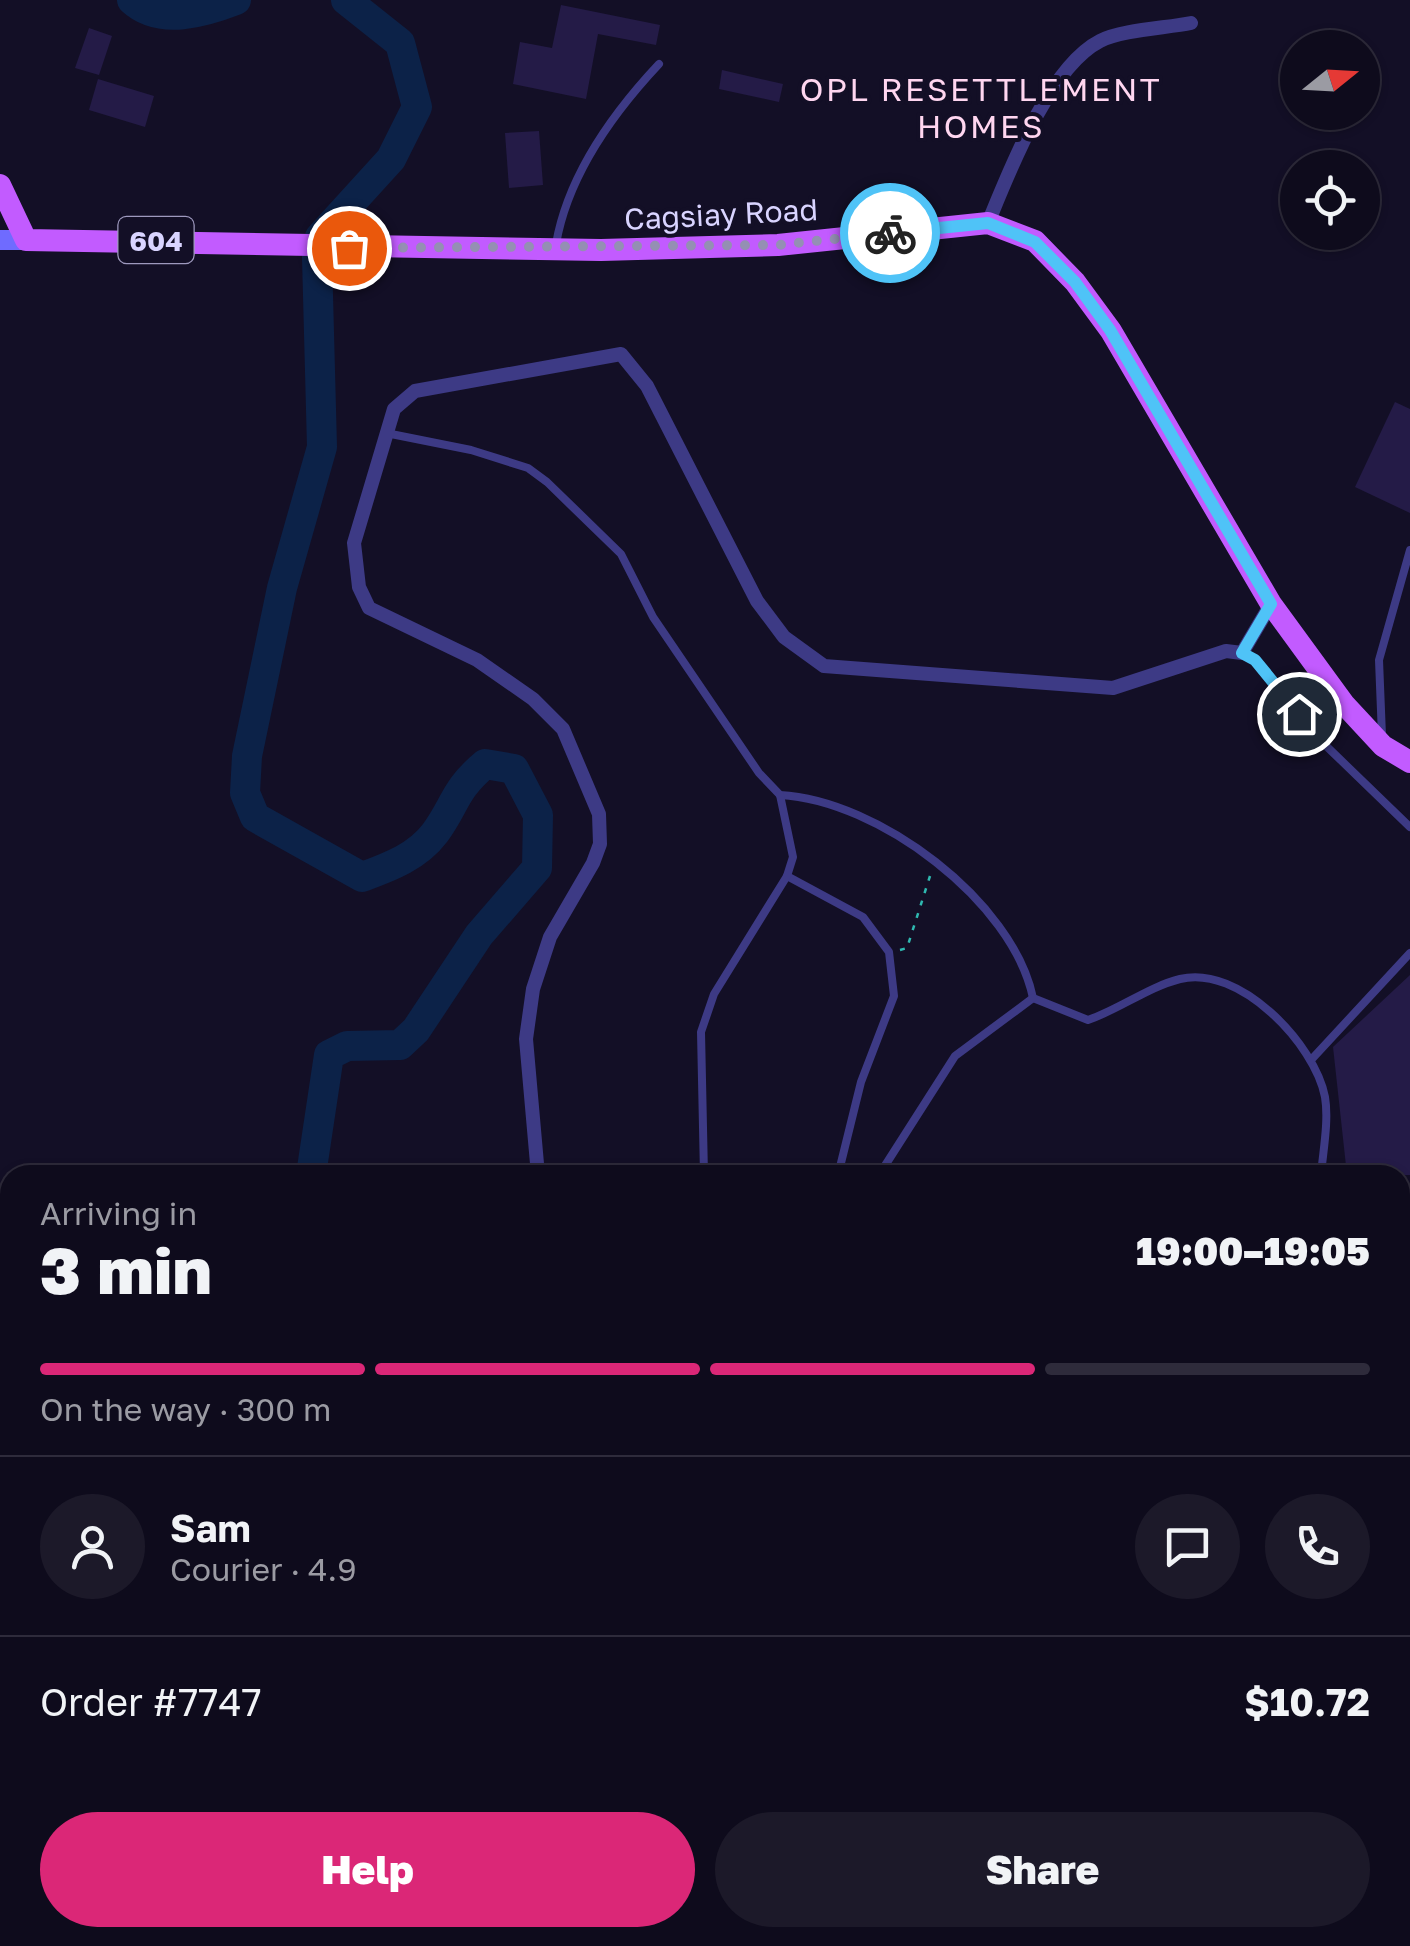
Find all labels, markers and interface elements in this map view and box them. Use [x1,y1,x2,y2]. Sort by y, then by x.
north arrow [1280,30,1380,130]
map controls [1280,30,1380,250]
district label: OPL RESETTLEMENT HOMES [800,70,1162,145]
button: locate [1280,150,1380,250]
courier [840,183,940,283]
street label: Cagsiay Road [623,191,819,237]
pin [307,206,392,291]
icon: bike [863,206,918,261]
road number: 604 [118,217,194,263]
icon: bag [322,221,377,276]
pin [1257,672,1342,757]
icon: home [1272,687,1327,742]
text: Arriving in [40,1194,197,1232]
text: 19:00–19:05 [1136,1228,1370,1273]
text: 3 min [40,1230,212,1308]
text: On the way · 300 m [40,1390,331,1428]
button: person [40,1494,145,1599]
button: chat [1135,1494,1240,1599]
button: phone [1265,1494,1370,1599]
text: Sam [170,1505,251,1550]
text: Courier · 4.9 [170,1550,357,1588]
text: Order #7747 [40,1679,262,1724]
text: $10.72 [1244,1679,1370,1724]
button: Help [40,1812,695,1927]
button: Share [715,1812,1370,1927]

